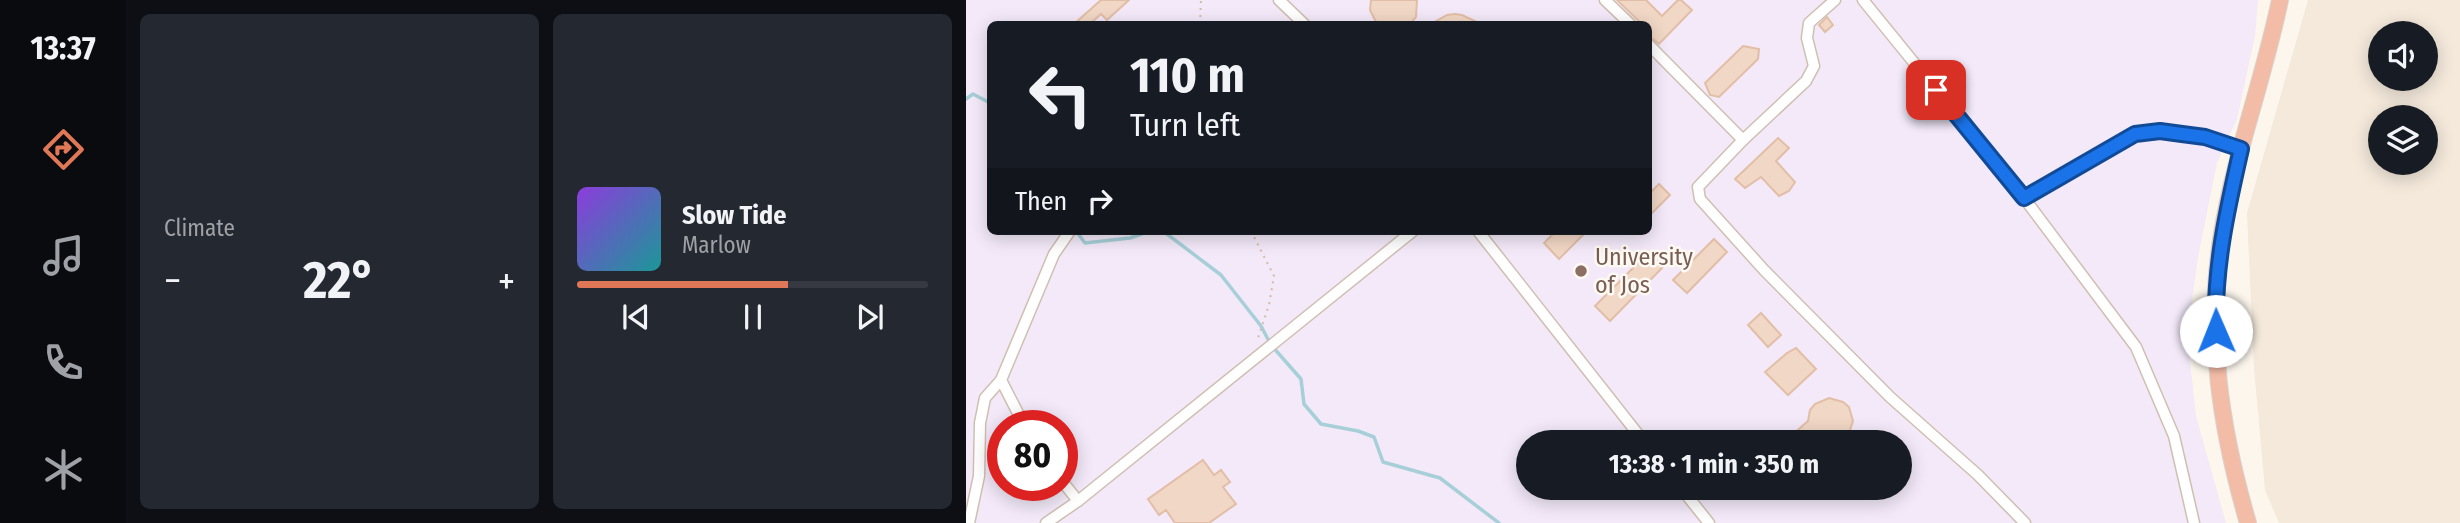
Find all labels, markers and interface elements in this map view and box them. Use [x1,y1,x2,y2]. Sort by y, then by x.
map controls [2368,21,2438,175]
button: sound [2368,21,2438,91]
text: 13:37 [30,29,96,67]
text: 110 m [1130,46,1245,105]
icon: left [1015,49,1106,140]
pin [1906,60,1966,120]
icon: arrive [1917,71,1955,109]
button: layers [2368,105,2438,175]
text: Turn left [1130,106,1240,144]
icon: directions [39,125,88,174]
icon: right [1081,182,1119,220]
text: Then [1015,186,1067,217]
text: Slow Tide [682,200,786,231]
text: Climate [164,214,235,242]
icon: music [39,231,88,280]
text: Marlow [682,231,751,259]
place label: University of Jos [1595,243,1693,299]
text: 22° [303,249,376,312]
text: − [164,258,181,304]
text: + [498,258,515,304]
marker: University of Jos [1573,263,1589,279]
position arrow [2179,294,2253,368]
icon: previous [617,298,655,336]
icon: pause [734,298,772,336]
icon: next [851,298,889,336]
icon: phone [39,338,88,387]
speed limit sign: 80 [987,410,1078,501]
icon: climate [39,445,88,494]
text: 13:38 · 1 min · 350 m [1609,449,1819,480]

